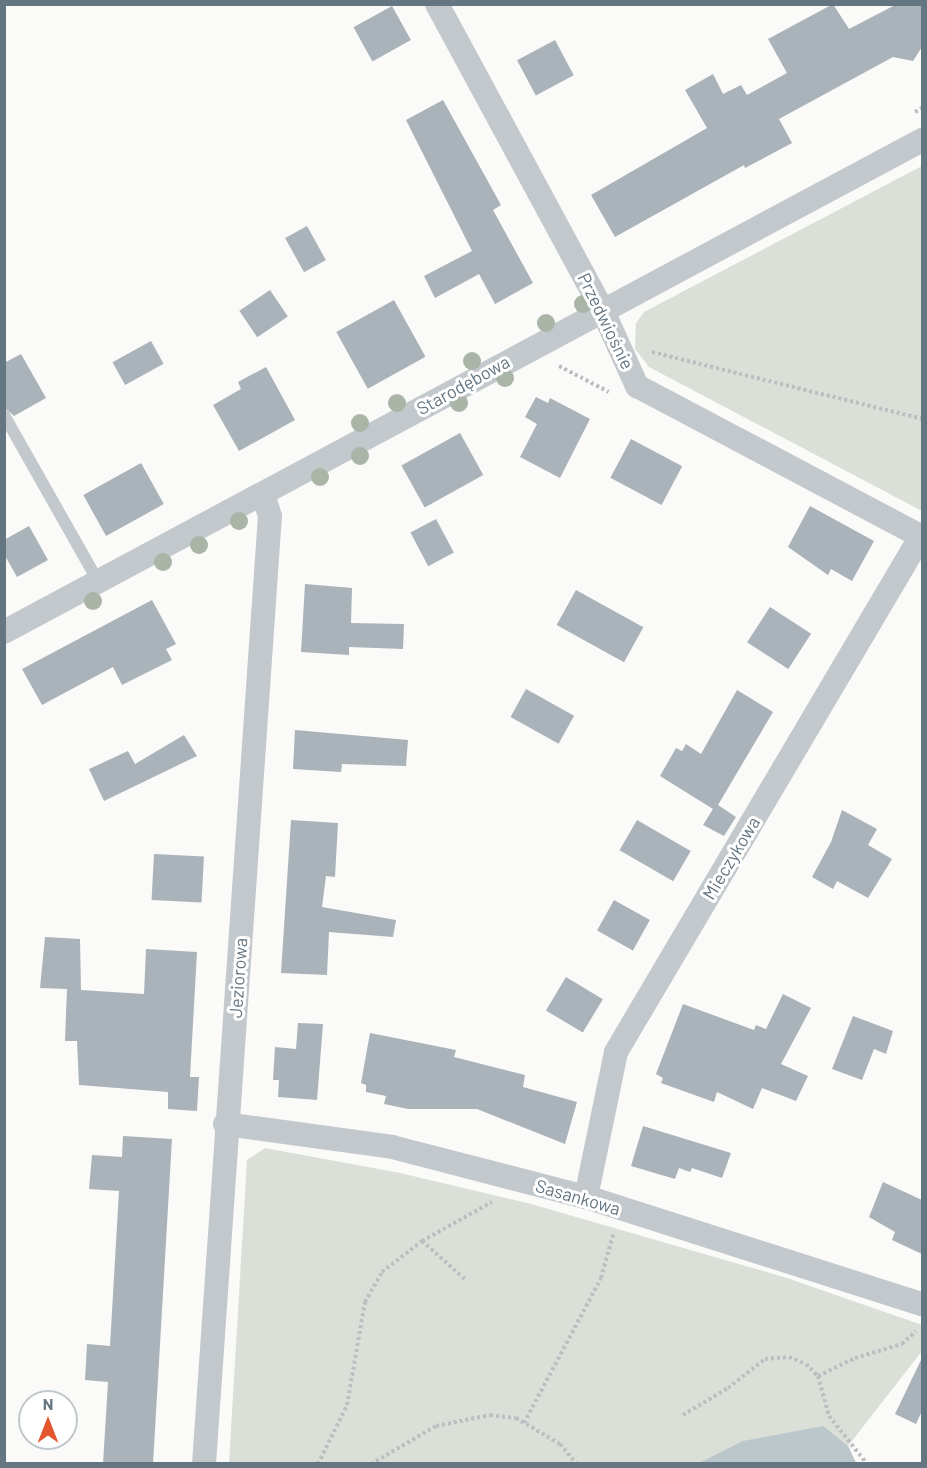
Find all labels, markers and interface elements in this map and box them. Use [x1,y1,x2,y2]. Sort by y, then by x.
street label: Przedwiośnie [573,269,639,373]
street label: Starodębowa [413,351,513,419]
street label: Mieczykowa [698,813,764,903]
street label: Jeziorowa [224,937,252,1019]
street label: Sasankowa [533,1175,623,1219]
north arrow [18,1390,78,1450]
text: N [43,1394,53,1413]

